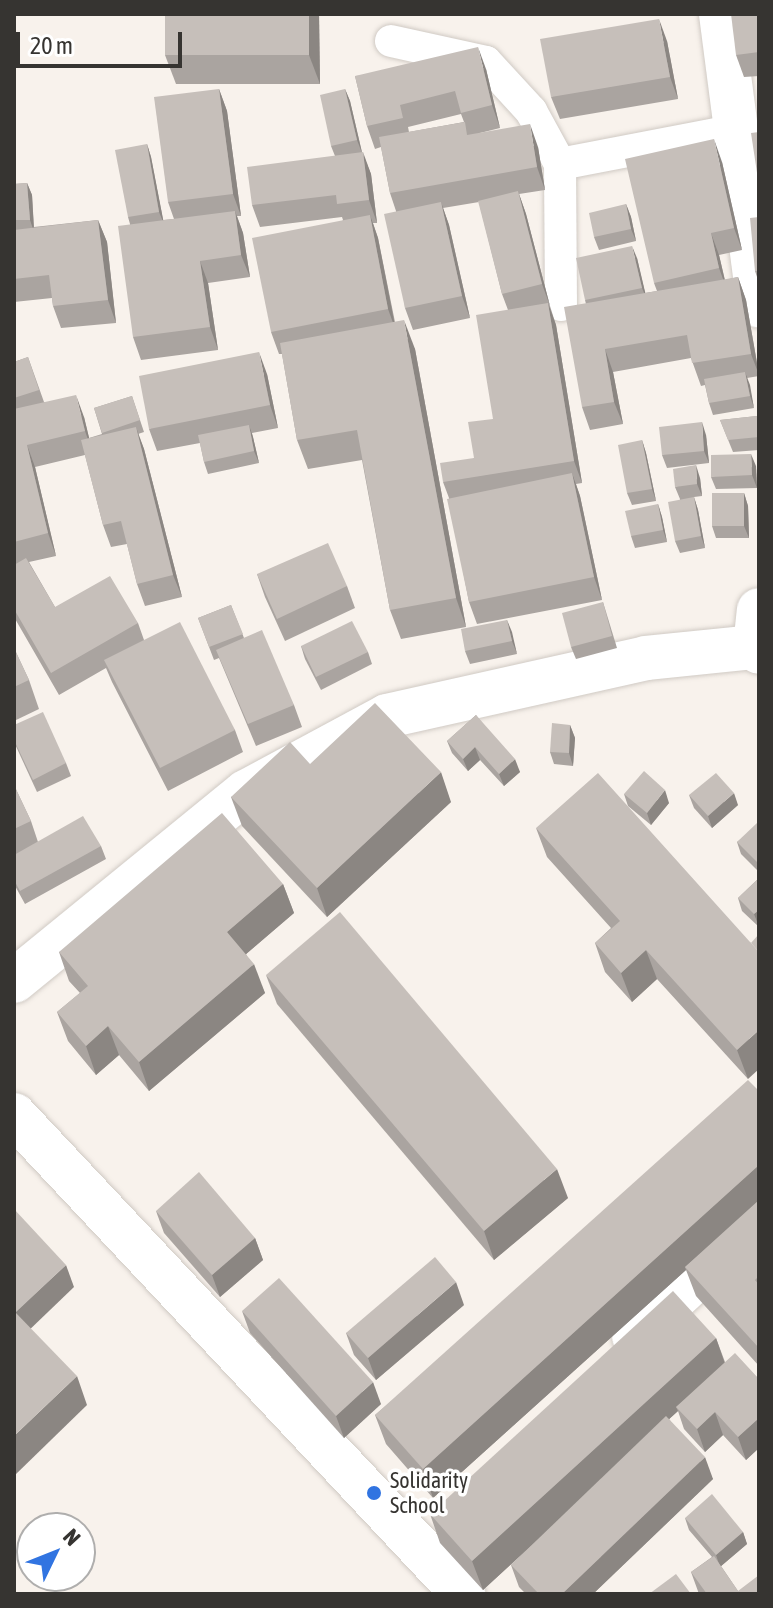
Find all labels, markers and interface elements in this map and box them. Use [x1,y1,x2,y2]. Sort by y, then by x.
scale bar [20,16,186,66]
text: 20 m [30,32,73,59]
place label: Solidarity School [390,1467,468,1518]
marker: Solidarity School [365,1484,383,1502]
north arrow [16,1512,96,1592]
text: N [58,1523,86,1551]

